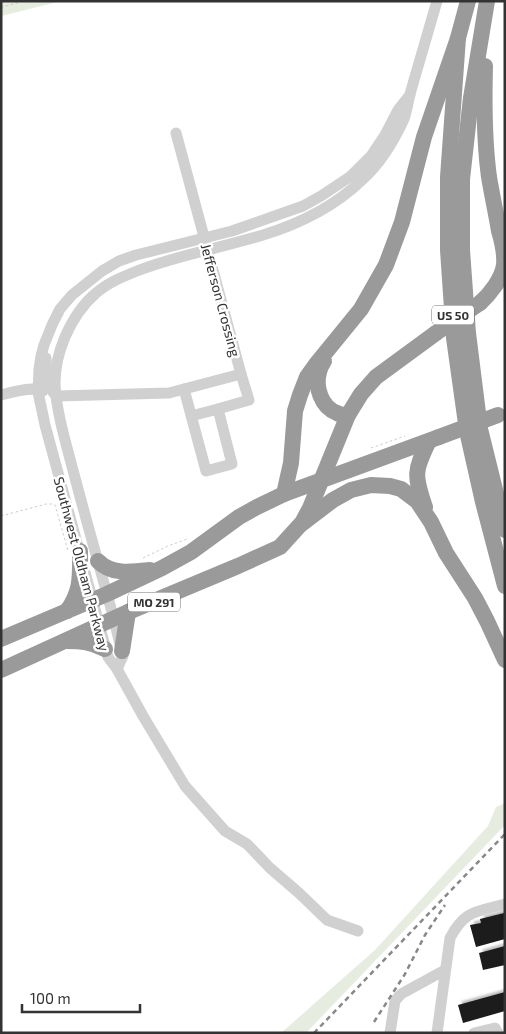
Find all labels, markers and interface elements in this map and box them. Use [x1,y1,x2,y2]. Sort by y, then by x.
street label: Jefferson Crossing [198,241,244,359]
road number: US 50 [432,306,474,324]
street label: Southwest Oldham Parkway [51,475,114,654]
road number: MO 291 [128,592,180,612]
scale bar [22,982,140,1014]
text: 100 m [30,989,71,1007]

